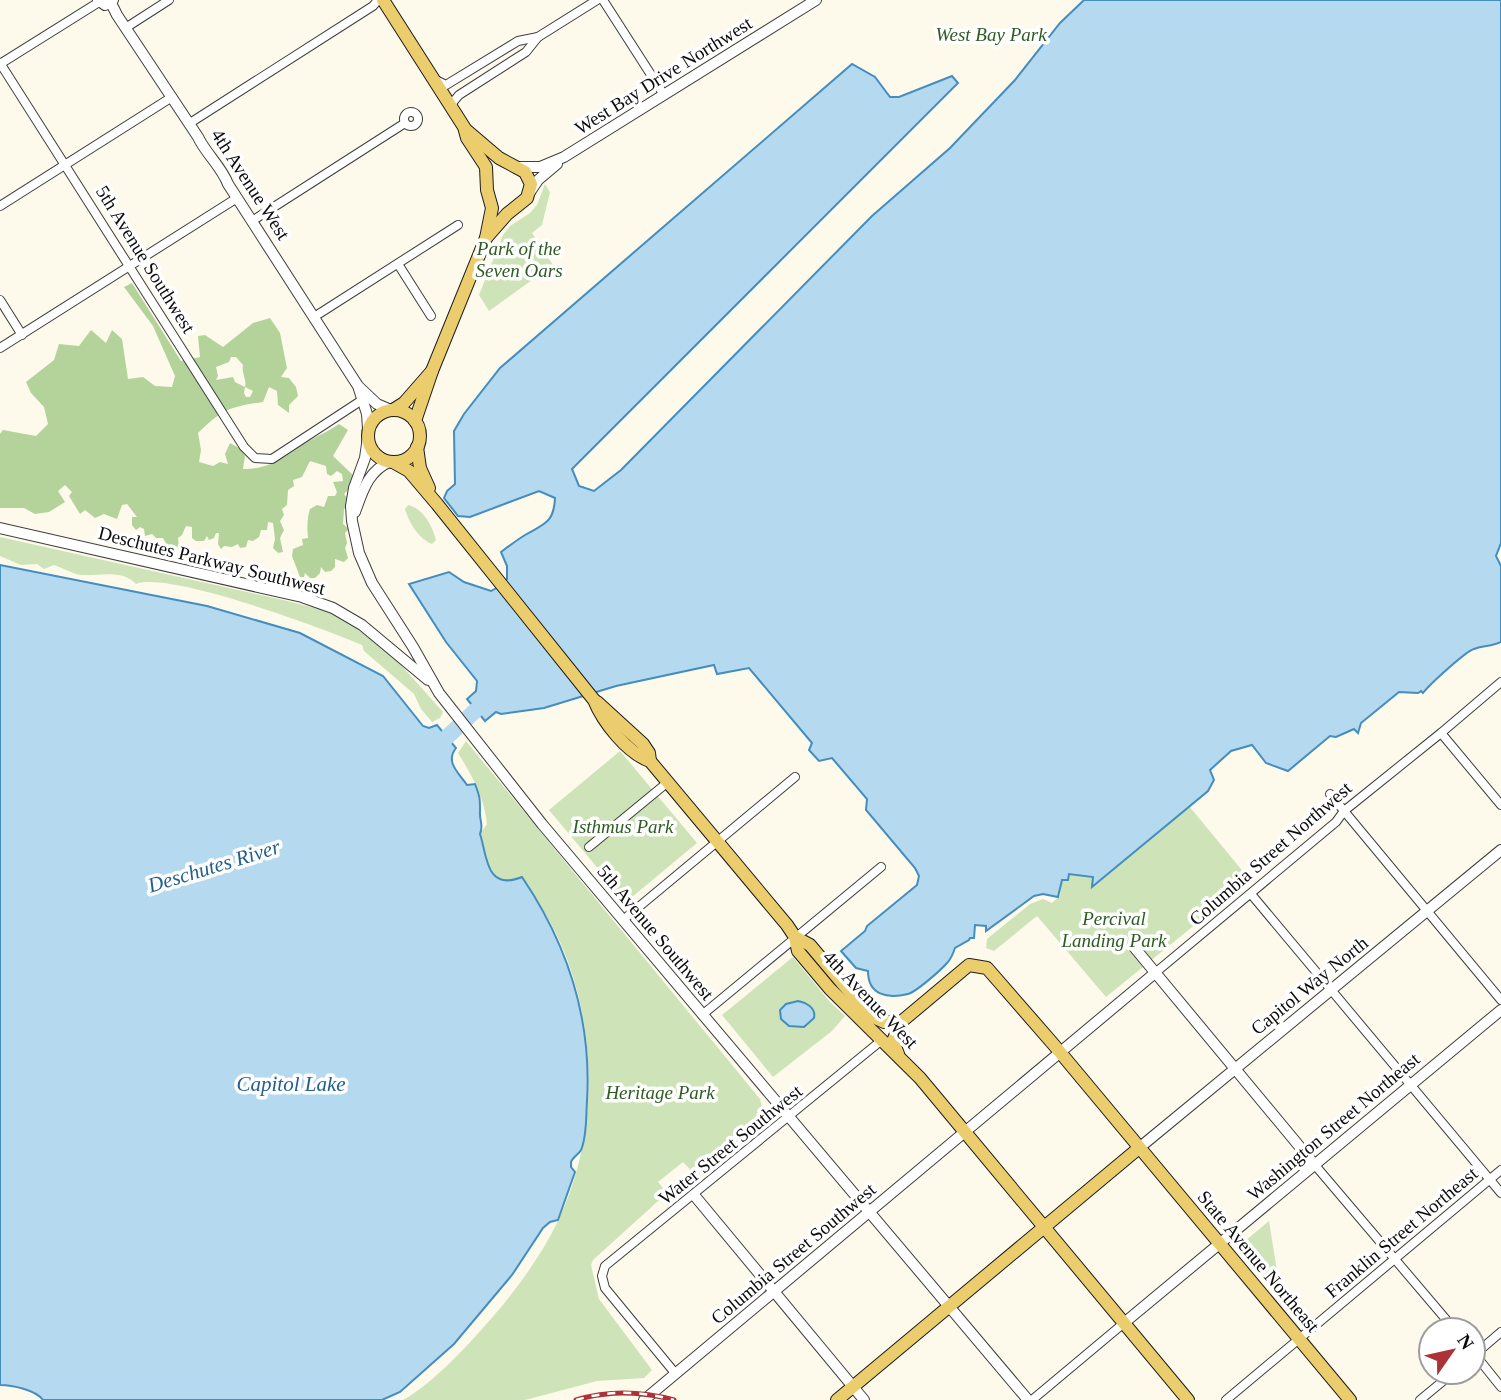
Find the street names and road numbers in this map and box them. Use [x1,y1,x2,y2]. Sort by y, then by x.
street label: West Bay Drive Northwest [571,12,756,139]
street label: 4th Avenue West [207,125,295,244]
street label: 5th Avenue Southwest [92,182,200,337]
street label: Deschutes Parkway Southwest [96,522,328,599]
street label: Columbia Street Northwest [1185,777,1356,930]
street label: 5th Avenue Southwest [593,861,719,1005]
street label: Capitol Way North [1247,932,1372,1039]
street label: 4th Avenue West [819,946,923,1053]
street label: Washington Street Northeast [1243,1048,1424,1204]
street label: Water Street Southwest [655,1080,807,1209]
street label: Franklin Street Northeast [1321,1162,1482,1302]
street label: Columbia Street Southwest [707,1178,880,1328]
street label: State Avenue Northeast [1193,1186,1324,1337]

